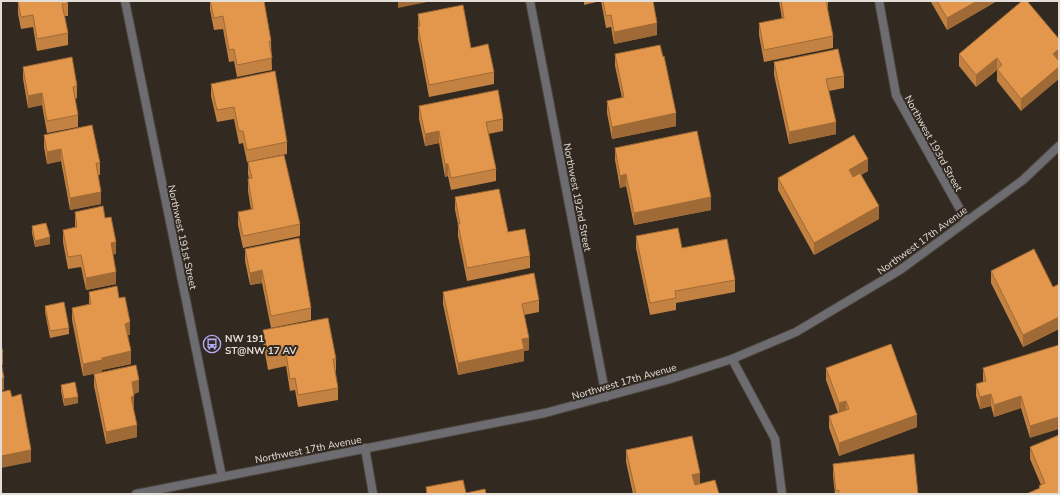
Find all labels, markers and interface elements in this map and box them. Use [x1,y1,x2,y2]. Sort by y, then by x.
street label: Northwest 193rd Street [901,93,966,194]
street label: Northwest 192nd Street [560,142,594,253]
street label: Northwest 191st Street [164,184,200,291]
street label: Northwest 17th Avenue [875,203,970,278]
place label: NW 191 ST@NW 17 AV [225,332,297,358]
bus stop icon: NW 191 ST@NW 17 AV [202,334,222,354]
street label: Northwest 17th Avenue [570,360,678,404]
street label: Northwest 17th Avenue [254,433,363,467]

